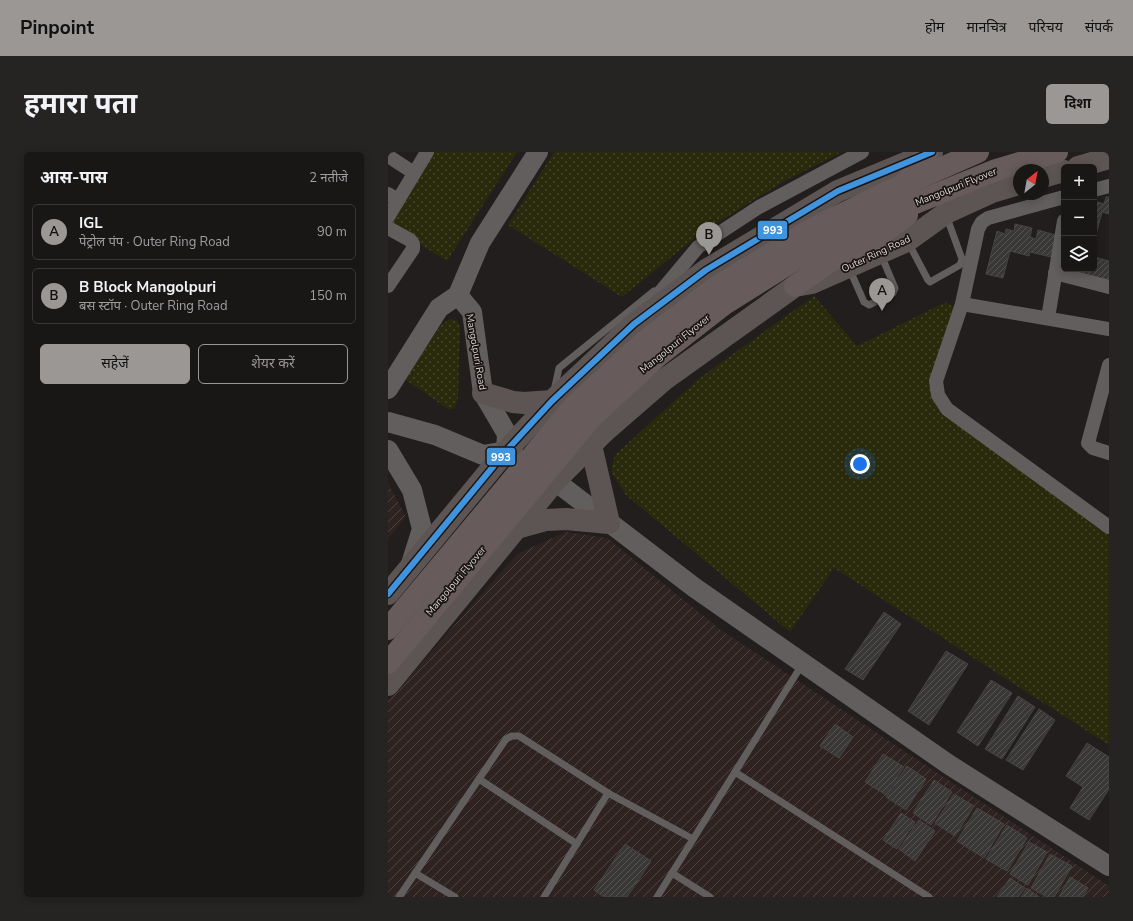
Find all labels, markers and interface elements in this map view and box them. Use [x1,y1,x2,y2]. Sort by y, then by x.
text: Pinpoint [20,15,94,41]
text: होम [925,18,944,37]
text: मानचित्र [966,18,1007,37]
text: परिचय [1029,18,1063,37]
text: संपर्क [1085,18,1113,37]
button: दिशा [1046,84,1109,124]
text: हमारा पता [24,85,137,123]
street label: Mangolpuri Flyover [913,164,999,210]
north arrow [1013,164,1049,200]
map controls [1061,164,1097,272]
button: + [1061,164,1097,200]
text: आस-पास [40,166,107,189]
text: 2 नतीजे [309,169,348,187]
button: − [1061,200,1097,236]
text: IGL [79,213,103,233]
line badge: 993 [757,220,788,240]
pin: B [696,222,722,255]
text: A [49,223,59,241]
text: 90 m [317,223,347,241]
text: 993 [763,223,783,238]
street label: Outer Ring Road [839,232,913,276]
text: पेट्रोल पंप · Outer Ring Road [79,233,230,251]
button: layers [1061,236,1097,272]
text: B Block Mangolpuri [79,277,216,297]
pin: A [869,278,895,311]
text: B [50,287,58,305]
text: 150 m [309,287,347,305]
text: बस स्टॉप · Outer Ring Road [79,297,228,315]
street label: Mangolpuri Flyover [637,311,713,377]
street label: Mangolpuri Road [462,313,490,391]
button: सहेजें [40,344,190,384]
button: शेयर करें [198,344,348,384]
line badge: 993 [486,447,516,466]
text: 993 [491,450,511,465]
your location [850,454,870,474]
street label: Mangolpuri Flyover [423,543,489,619]

